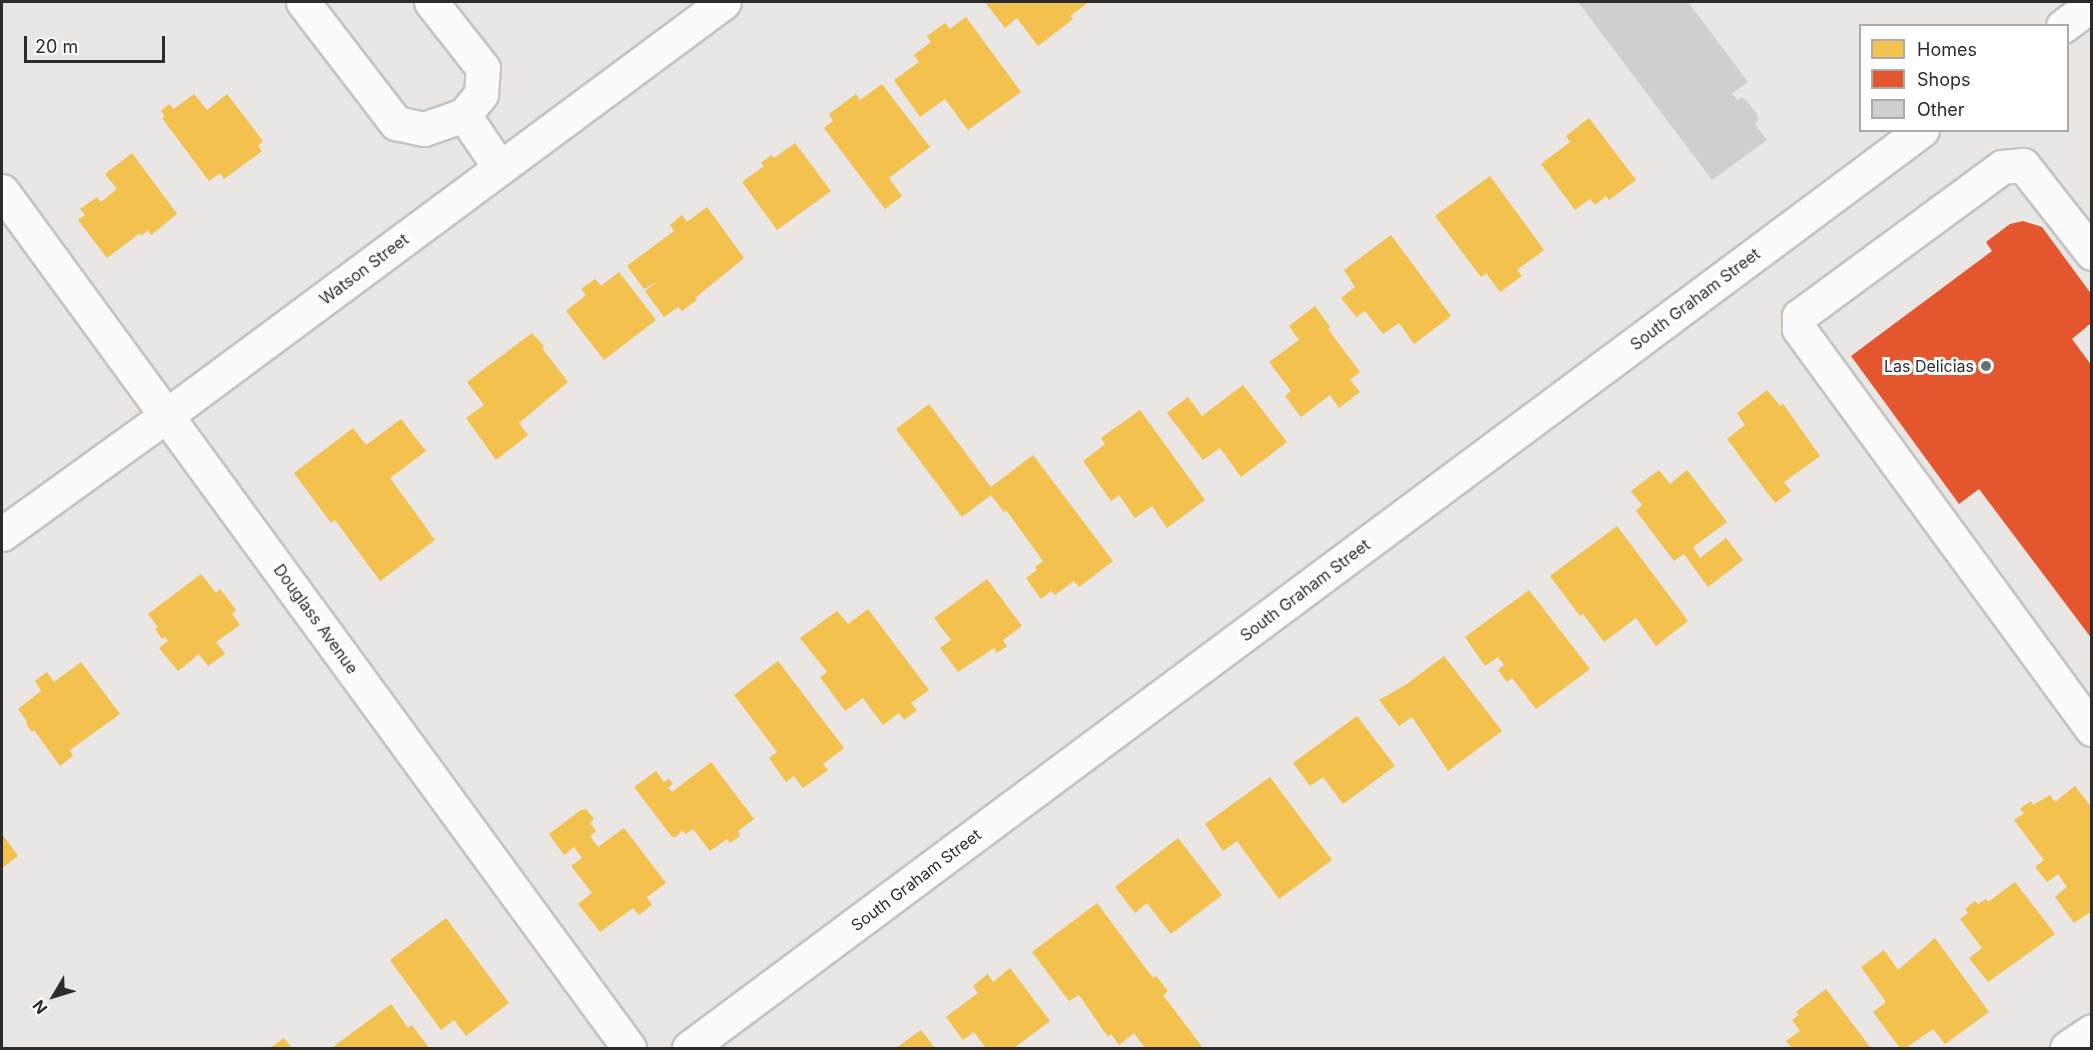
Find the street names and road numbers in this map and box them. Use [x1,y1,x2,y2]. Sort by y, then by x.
street label: Watson Street [316,229,412,309]
street label: South Graham Street [1626,244,1764,354]
street label: South Graham Street [1236,535,1374,645]
street label: Douglass Avenue [270,560,362,678]
street label: South Graham Street [847,825,985,935]

